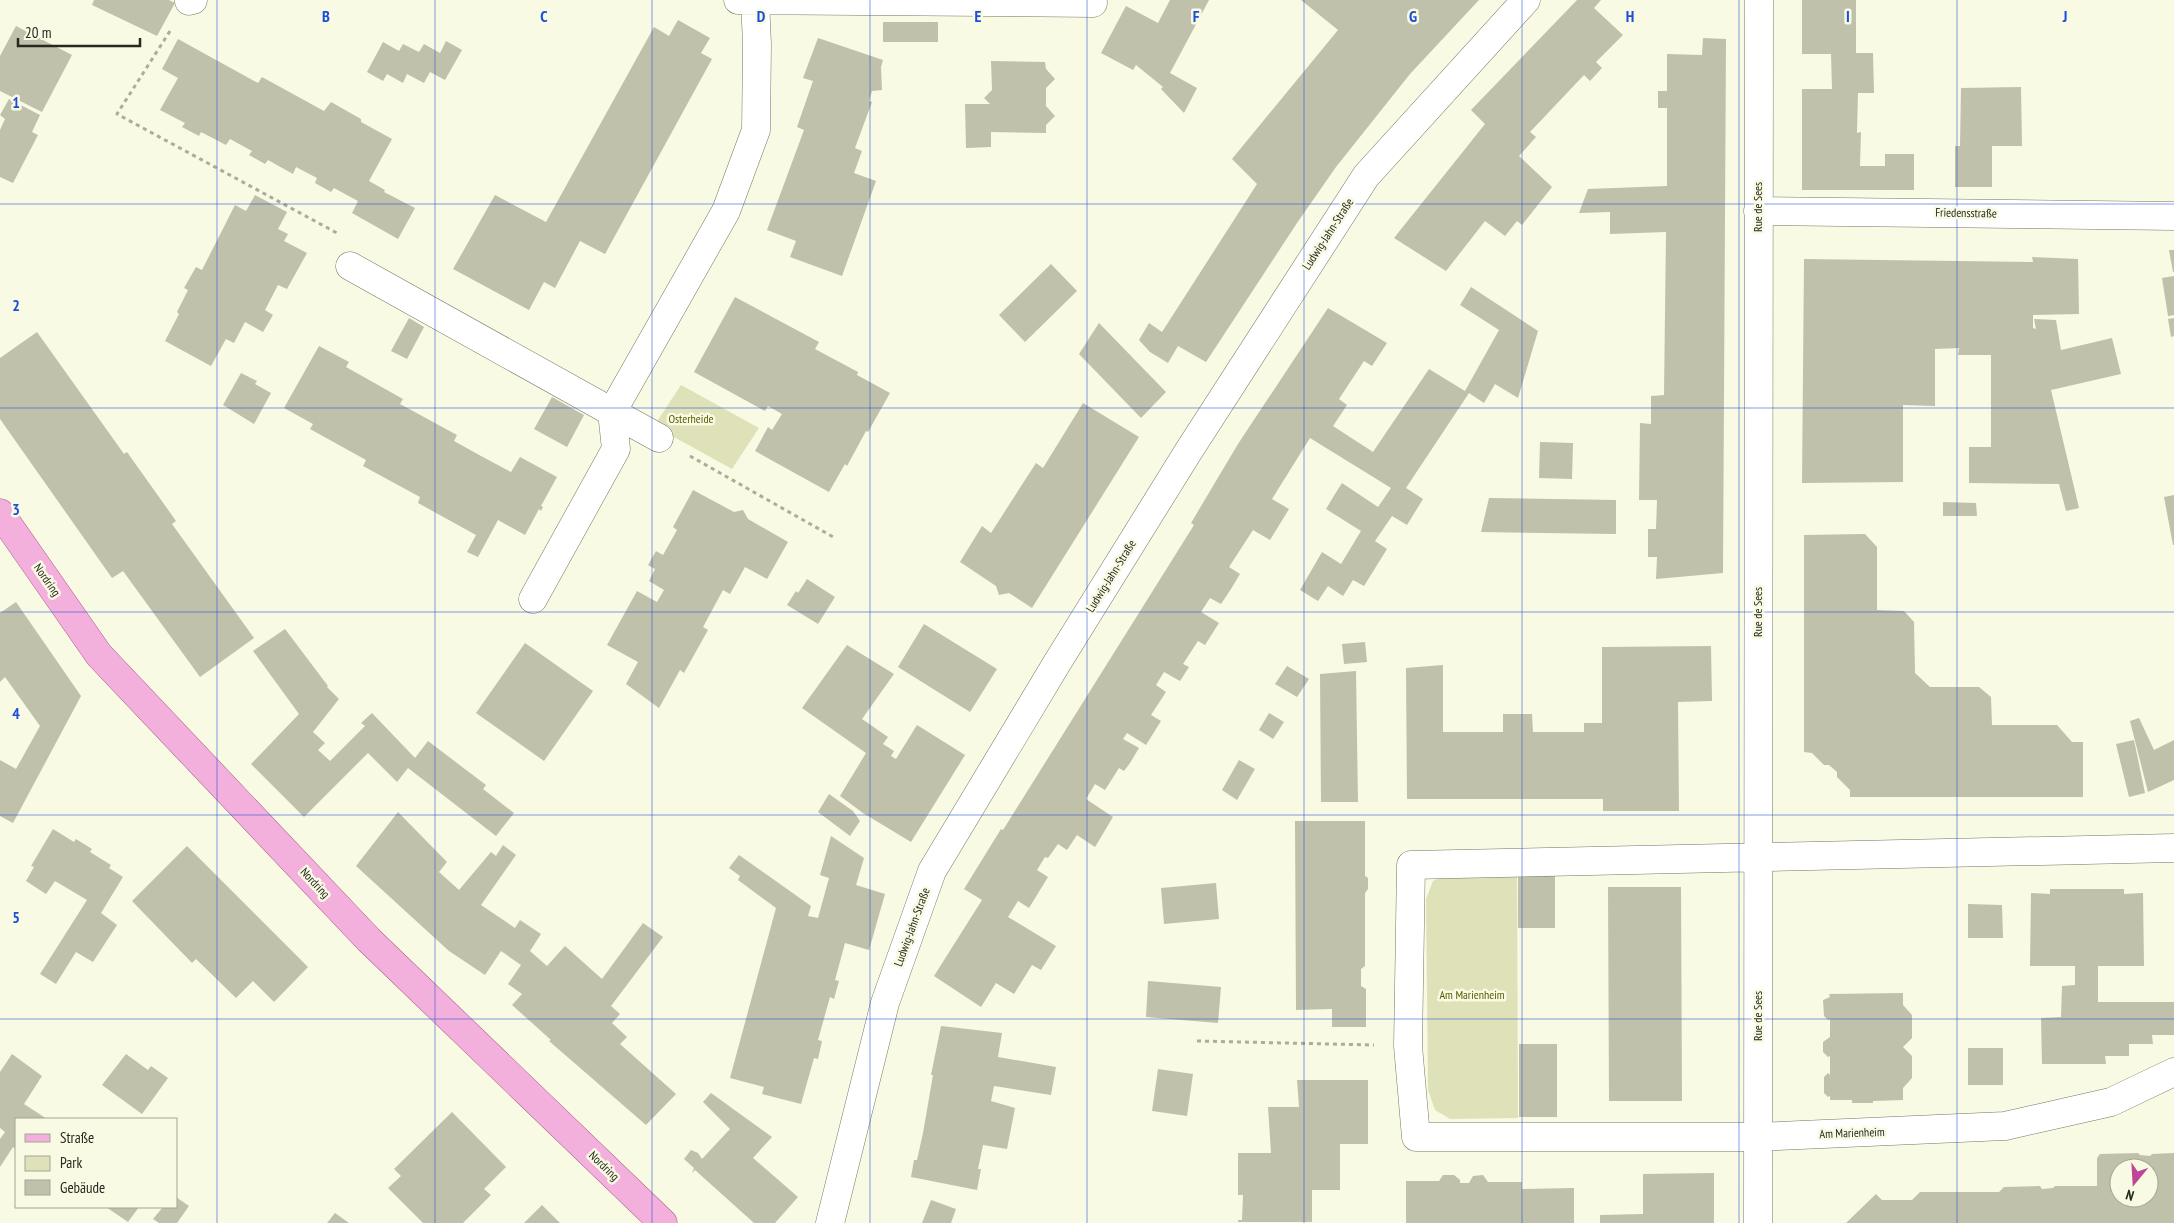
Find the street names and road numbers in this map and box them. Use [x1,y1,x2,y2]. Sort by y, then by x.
street label: Rue de Sees [1750,182,1765,232]
street label: Ludwig-Jahn-Straße [1299,195,1356,272]
street label: Friedensstraße [1935,204,1997,221]
street label: Ludwig-Jahn-Straße [1082,537,1139,615]
street label: Nordring [31,560,64,599]
street label: Rue de Sees [1750,587,1765,637]
street label: Nordring [297,864,333,901]
street label: Ludwig-Jahn-Straße [890,885,933,968]
street label: Rue de Sees [1750,991,1765,1041]
street label: Am Marienheim [1819,1124,1885,1141]
street label: Nordring [586,1148,623,1184]

